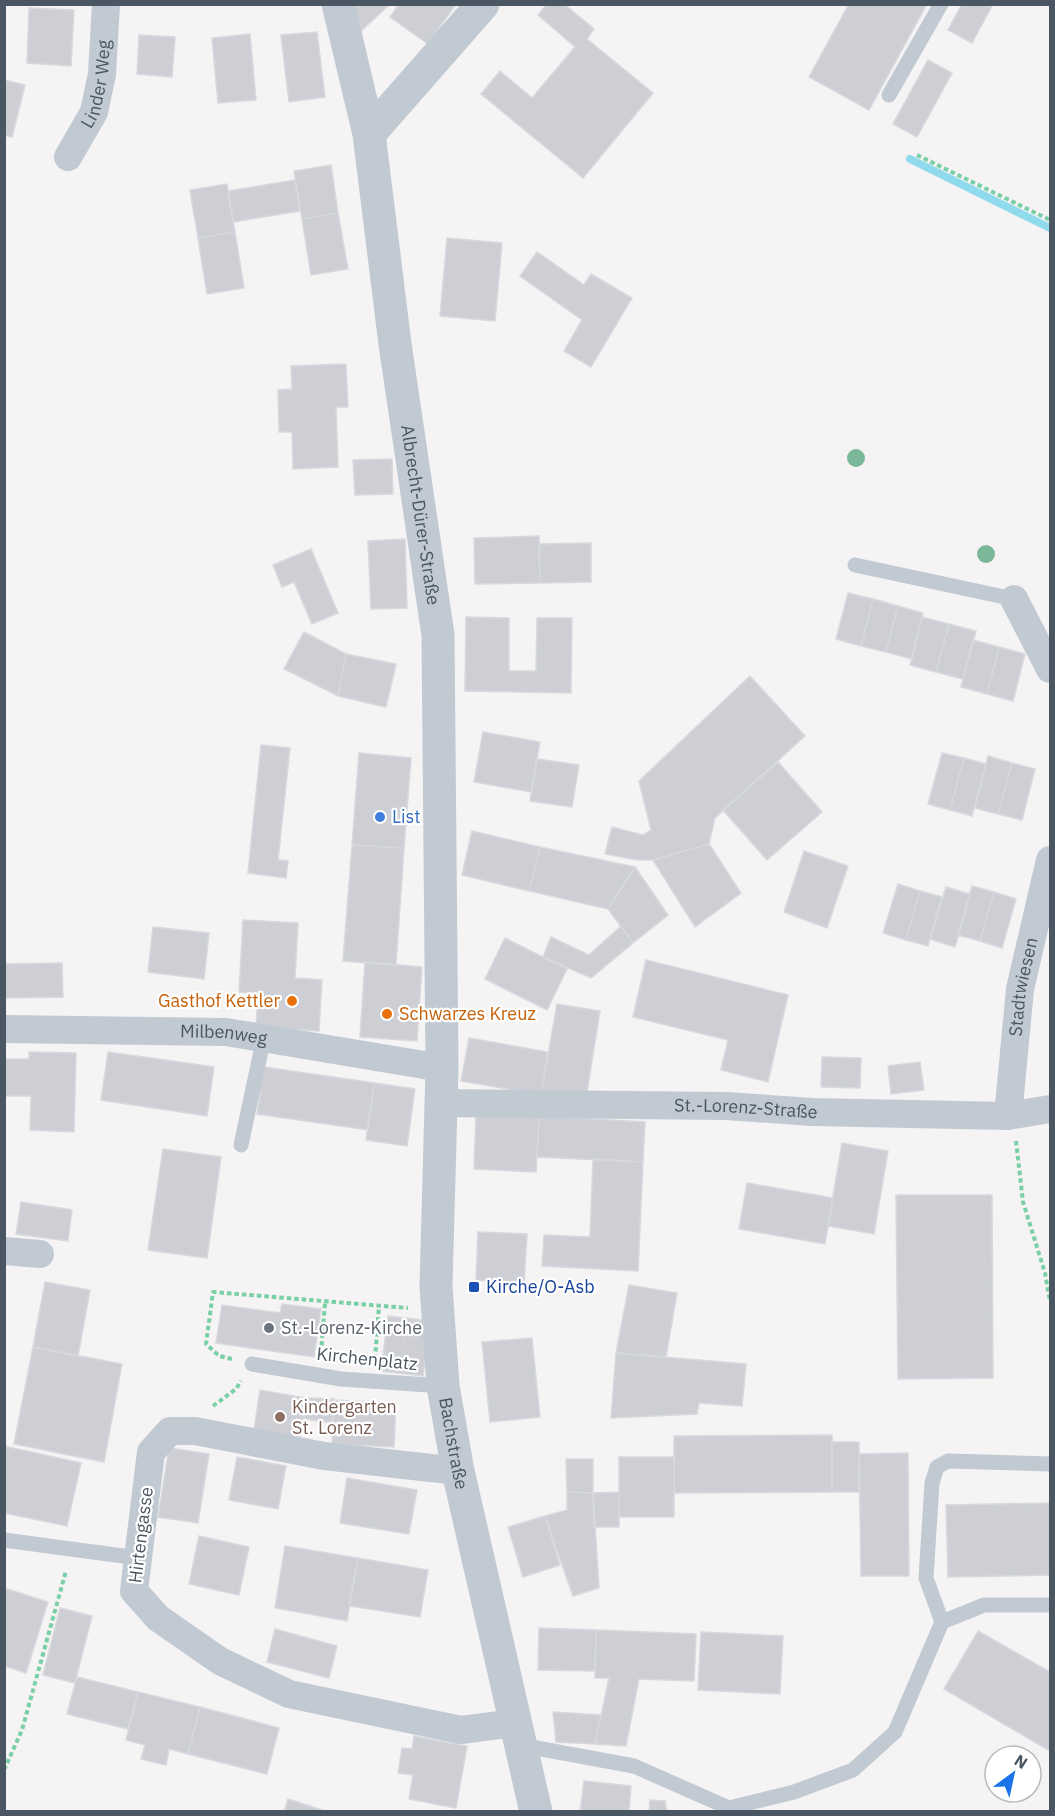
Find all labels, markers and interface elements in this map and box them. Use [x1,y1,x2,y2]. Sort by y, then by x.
street label: Linder Weg [75,39,115,132]
street label: Albrecht-Dürer-Straße [396,423,445,607]
place label: List [392,805,420,828]
marker: List [373,810,387,824]
street label: Stadtwiesen [1004,935,1043,1038]
place label: Gasthof Kettler [158,989,280,1012]
marker: Gasthof Kettler [285,994,299,1008]
place label: Schwarzes Kreuz [399,1002,536,1025]
marker: Schwarzes Kreuz [380,1007,394,1021]
street label: Milbenweg [180,1019,270,1050]
street label: St.-Lorenz-Straße [674,1093,818,1123]
place label: Kirche/O-Asb [486,1275,595,1298]
marker: Kirche/O-Asb [467,1280,481,1294]
place label: St.-Lorenz-Kirche [281,1316,422,1339]
marker: St.-Lorenz-Kirche [262,1321,276,1335]
street label: Kirchenplatz [315,1342,419,1375]
place label: Kindergarten St. Lorenz [292,1395,397,1439]
street label: Bachstraße [434,1395,474,1492]
marker: Kindergarten St. Lorenz [273,1410,287,1424]
street label: Hirtengasse [123,1485,158,1584]
north arrow [983,1744,1043,1804]
text: N [1011,1750,1031,1773]

